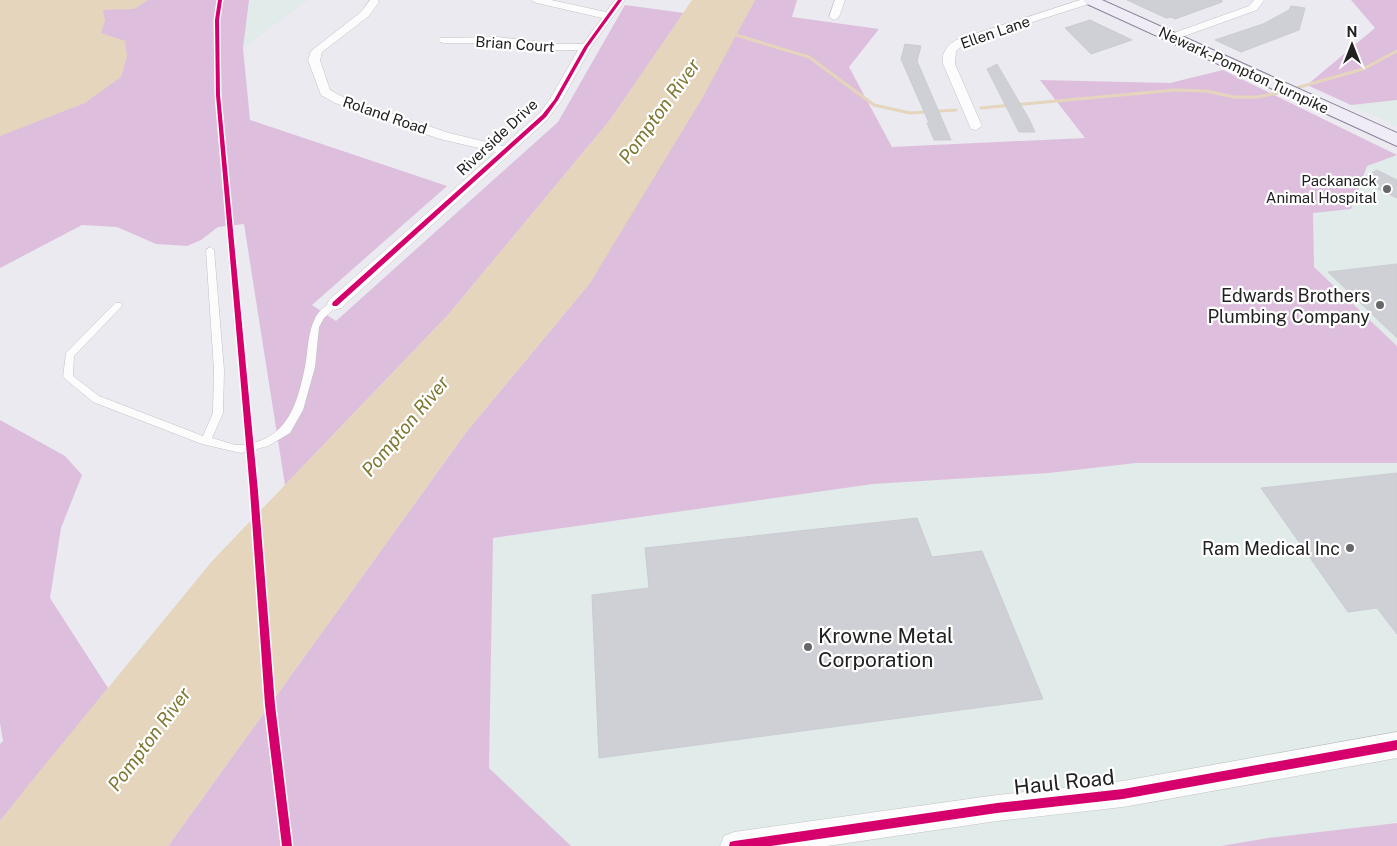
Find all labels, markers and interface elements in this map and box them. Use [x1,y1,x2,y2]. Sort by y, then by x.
street label: Ellen Lane [958,12,1032,52]
north arrow [1327,20,1377,70]
street label: Newark-Pompton Turnpike [1156,23,1332,117]
text: N [1347,24,1357,40]
street label: Brian Court [475,33,555,55]
water label: Pompton River [614,54,705,168]
street label: Roland Road [341,93,429,137]
street label: Riverside Drive [453,95,541,179]
place label: Packanack Animal Hospital [1266,172,1377,206]
marker: Packanack Animal Hospital [1381,183,1393,195]
place label: Edwards Brothers Plumbing Company [1208,285,1370,327]
marker: Edwards Brothers Plumbing Company [1374,299,1386,311]
water label: Pompton River [357,371,454,481]
place label: Ram Medical Inc [1202,538,1340,559]
marker: Ram Medical Inc [1344,542,1356,554]
place label: Krowne Metal Corporation [818,623,953,672]
marker: Krowne Metal Corporation [802,641,814,653]
water label: Pompton River [103,682,196,795]
street label: Haul Road [1012,764,1116,800]

